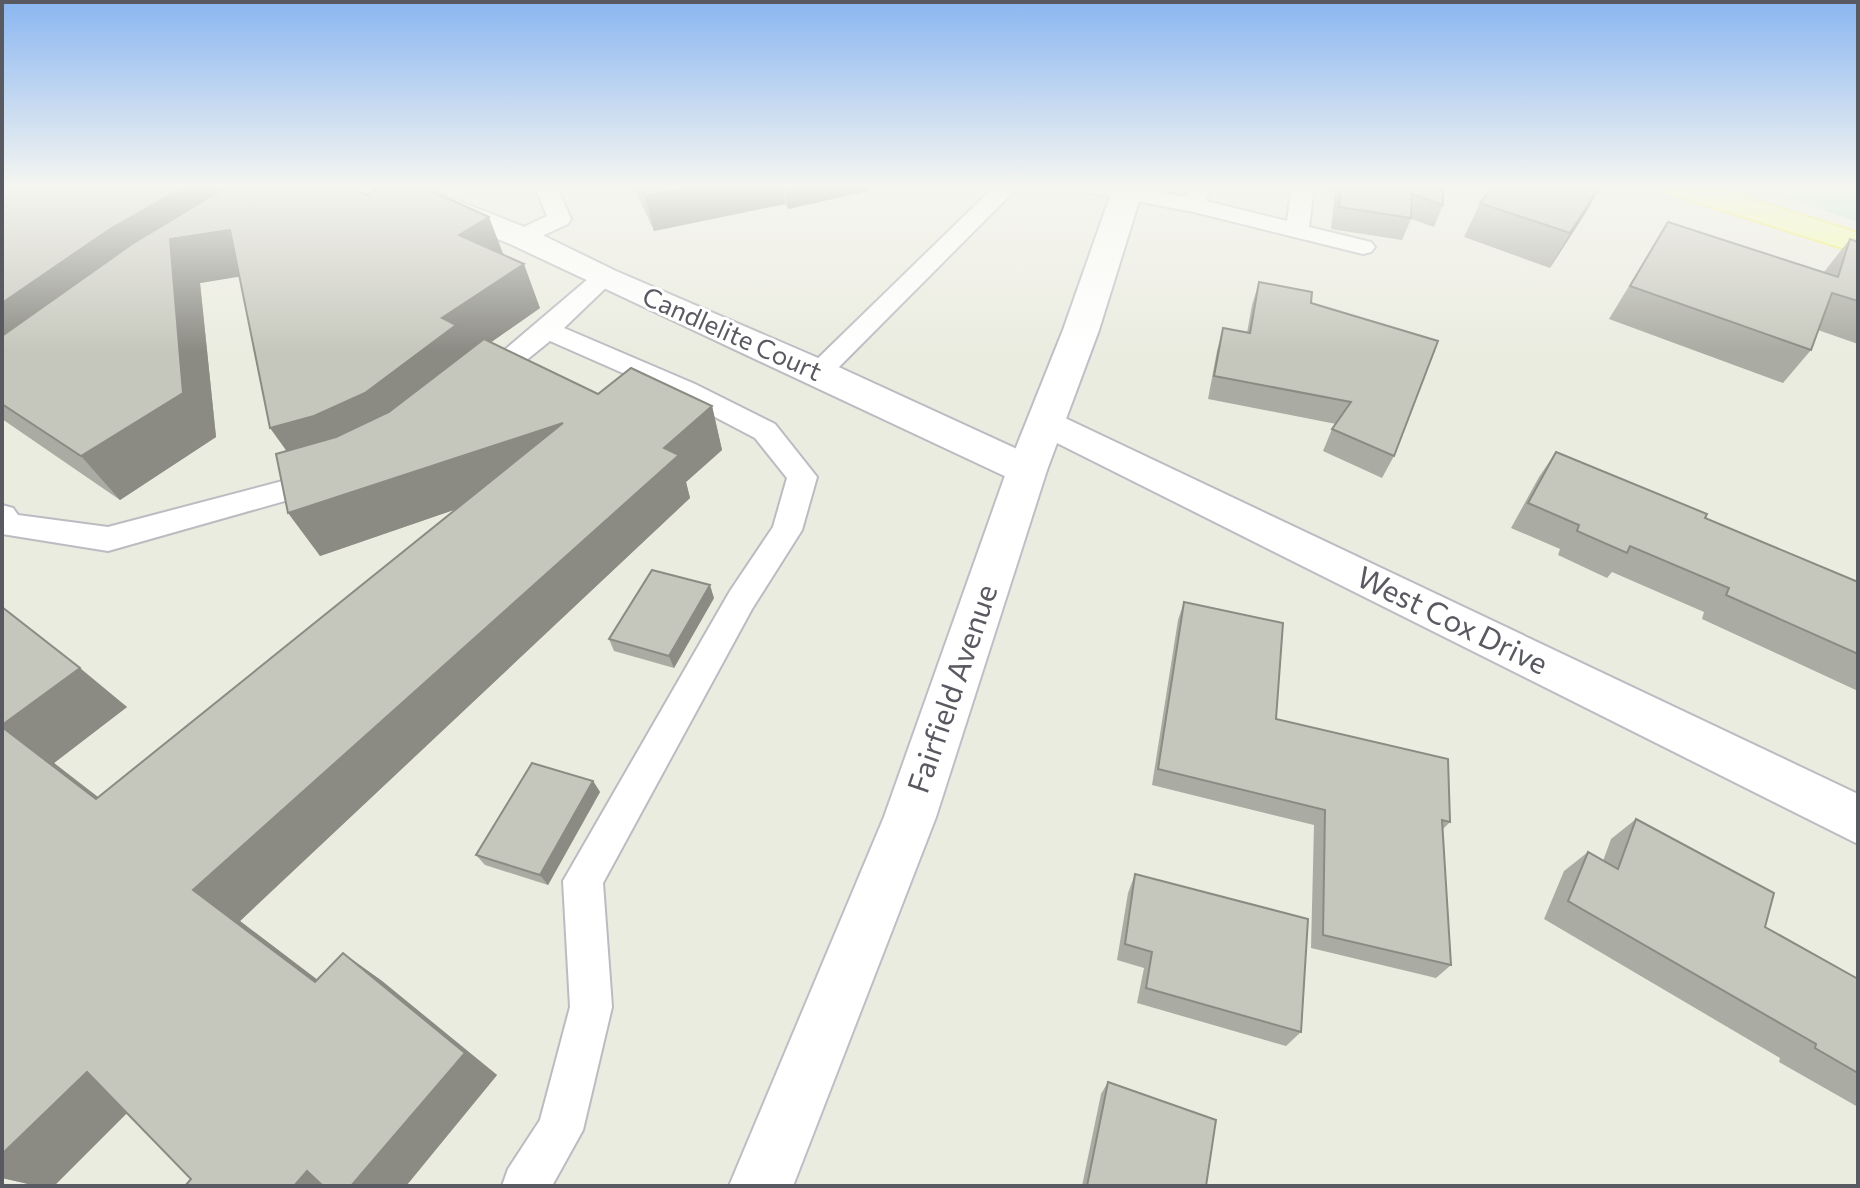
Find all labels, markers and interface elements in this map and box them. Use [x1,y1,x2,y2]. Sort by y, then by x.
street label: Candlelite Court [638,279,827,386]
street label: West Cox Drive [1352,557,1555,681]
street label: Fairfield Avenue [898,579,1004,797]

